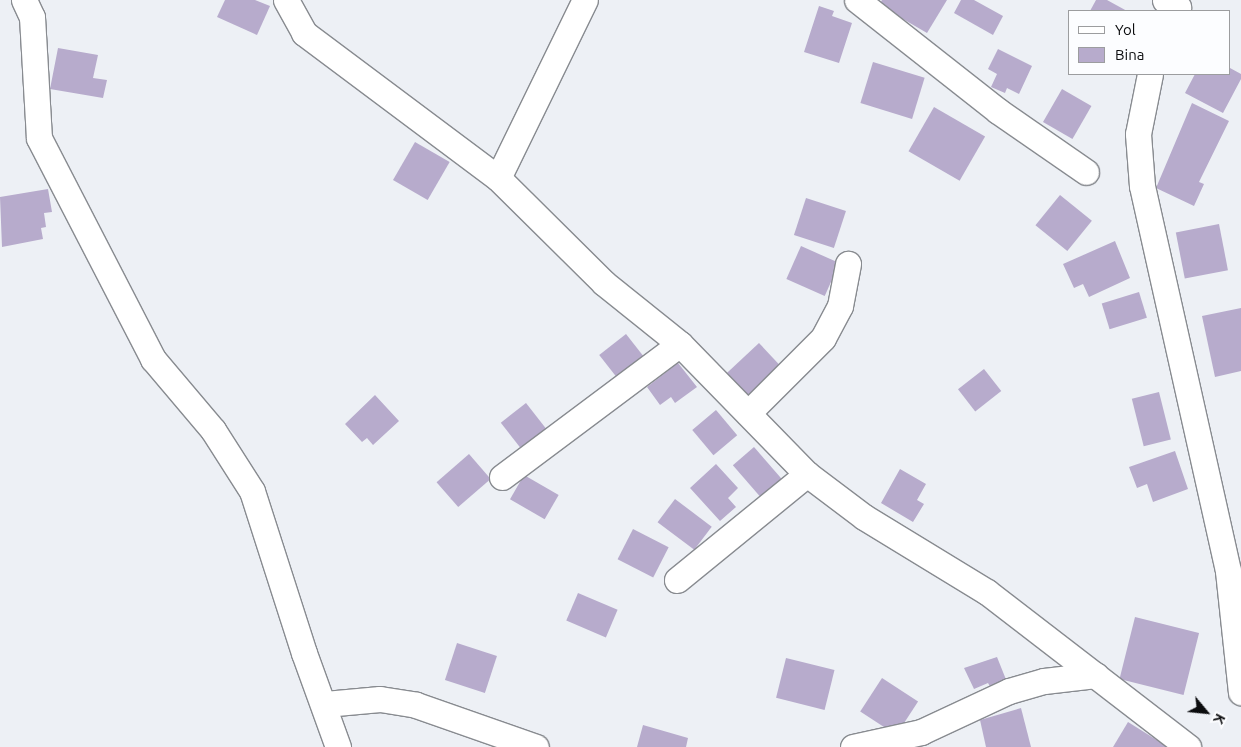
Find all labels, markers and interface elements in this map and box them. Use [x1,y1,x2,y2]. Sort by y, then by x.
legend [1068,10,1231,75]
text: Yol [1115,21,1136,38]
text: Bina [1115,46,1144,63]
north arrow [1181,687,1231,737]
text: K [1210,711,1228,727]

